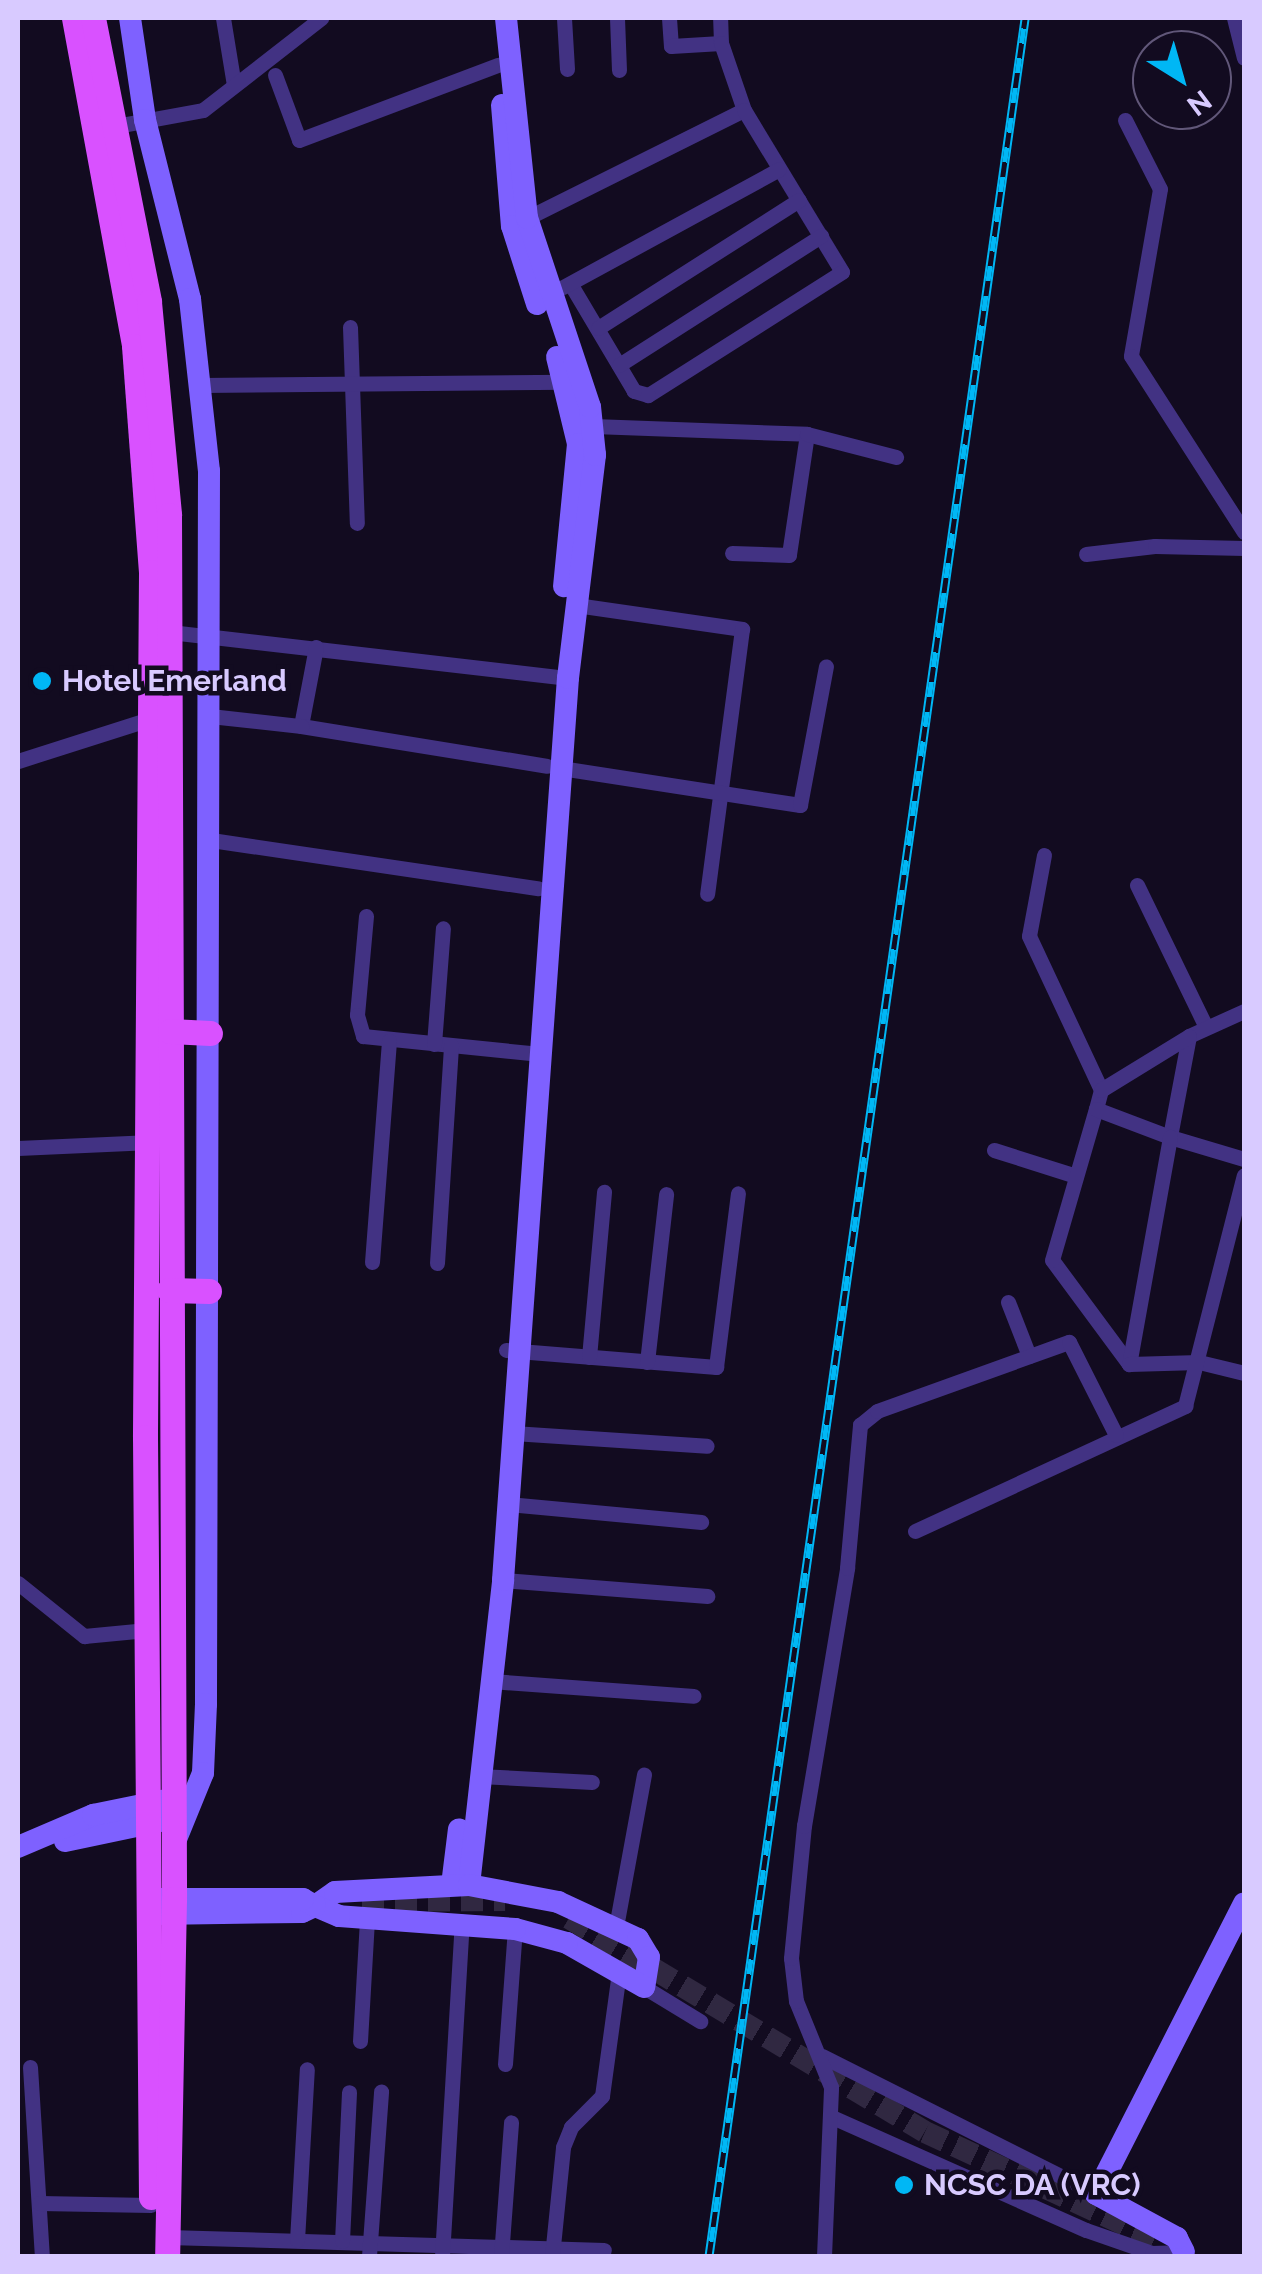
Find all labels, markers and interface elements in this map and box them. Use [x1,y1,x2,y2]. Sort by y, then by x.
north arrow [1132,30,1232,130]
text: N [1181,83,1218,122]
place label: Hotel Emerland [62,663,288,699]
marker: Hotel Emerland [31,670,53,692]
place label: NCSC DA (VRC) [924,2167,1141,2203]
marker: NCSC DA (VRC) [893,2174,915,2196]

